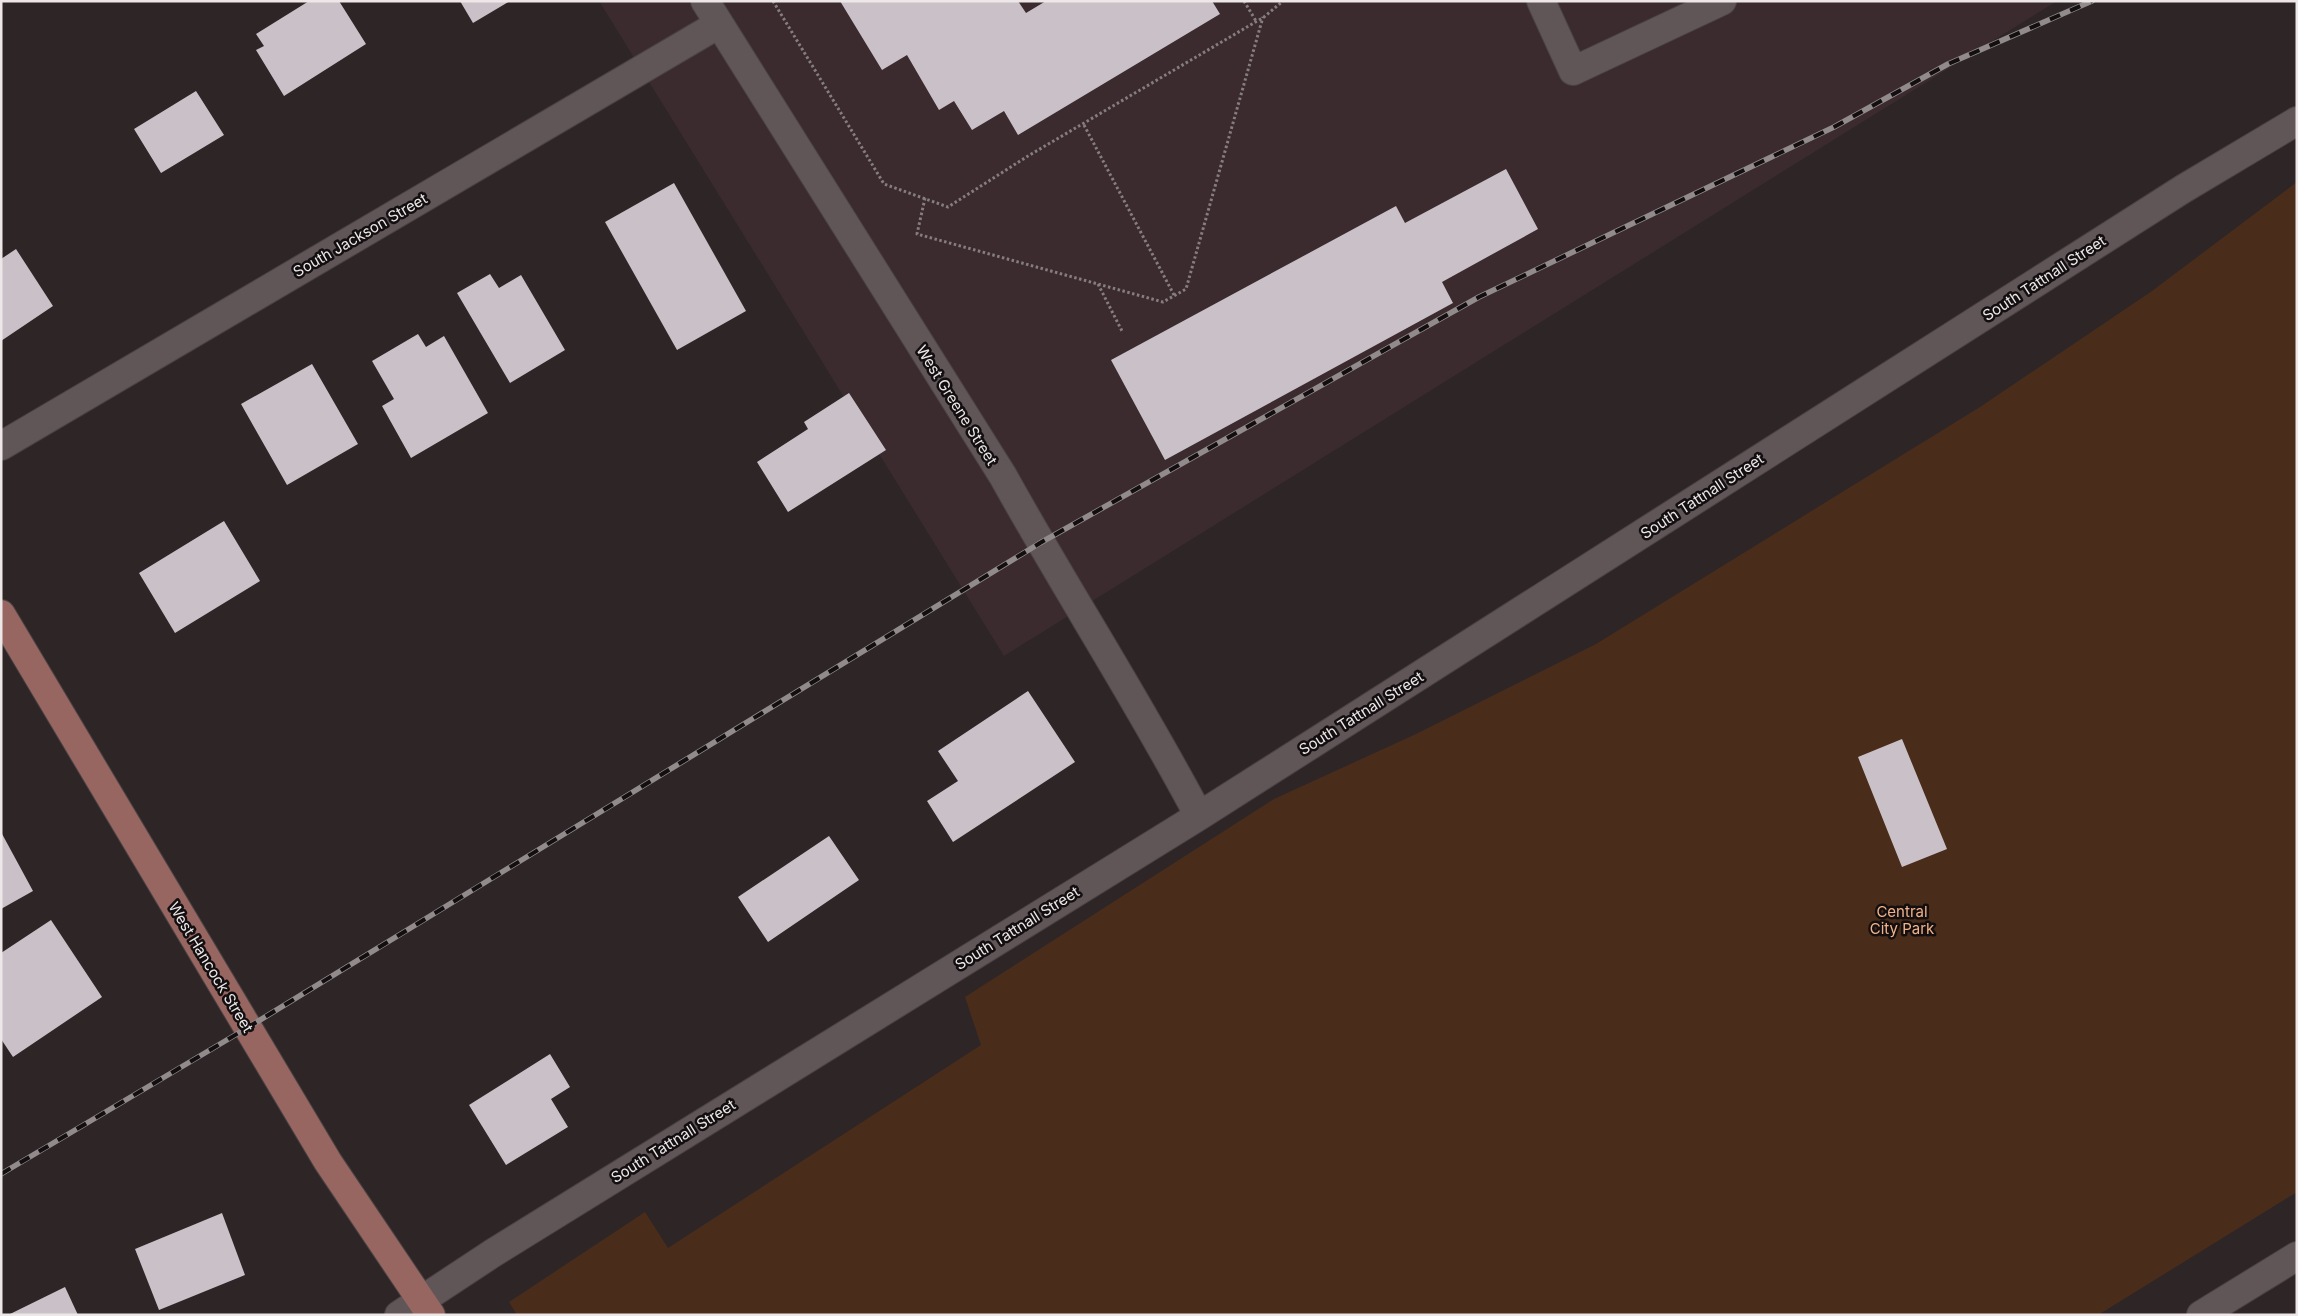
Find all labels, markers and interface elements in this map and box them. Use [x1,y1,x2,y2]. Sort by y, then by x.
street label: South Jackson Street [290,189,430,281]
street label: South Tattnall Street [1979,231,2109,325]
street label: West Greene Street [912,341,1002,469]
street label: South Tattnall Street [1637,449,1767,543]
street label: South Tattnall Street [1295,667,1427,759]
street label: South Tattnall Street [951,882,1083,974]
street label: West Hancock Street [164,898,258,1036]
park label: Central City Park [1870,902,1935,938]
street label: South Tattnall Street [607,1095,739,1187]

